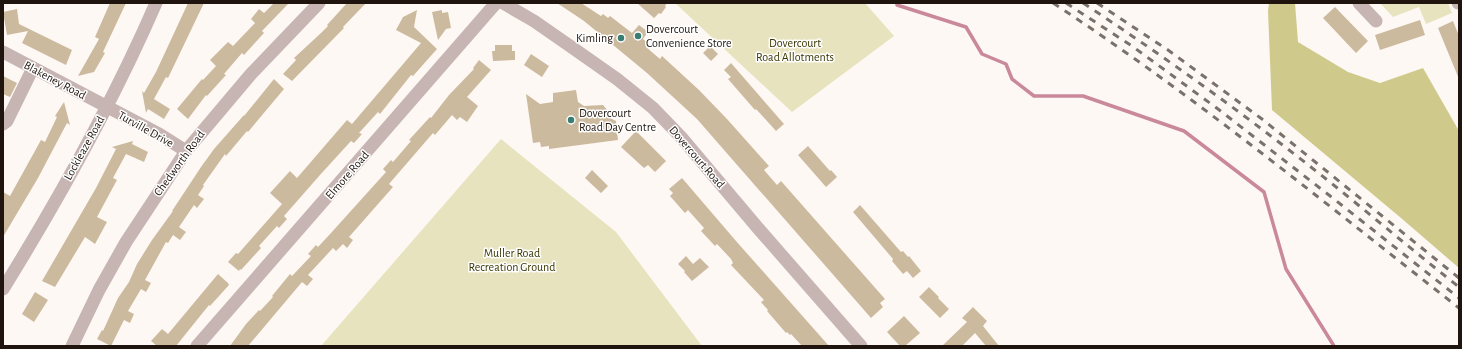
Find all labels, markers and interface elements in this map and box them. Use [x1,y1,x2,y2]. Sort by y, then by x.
place label: Dovercourt Convenience Store [646,23,732,49]
marker: Dovercourt Convenience Store [633,31,643,41]
place label: Kimling [576,32,613,44]
marker: Kimling [616,33,626,43]
park label: Dovercourt Road Allotments [756,37,834,63]
street label: Blakeney Road [21,59,88,102]
place label: Dovercourt Road Day Centre [579,107,656,134]
street label: Turville Drive [116,109,176,149]
street label: Lockleaze Road [62,114,106,182]
marker: Dovercourt Road Day Centre [566,115,576,125]
street label: Dovercourt Road [667,124,727,190]
street label: Chedworth Road [151,128,207,198]
street label: Elmore Road [323,149,371,201]
park label: Muller Road Recreation Ground [468,247,556,273]

